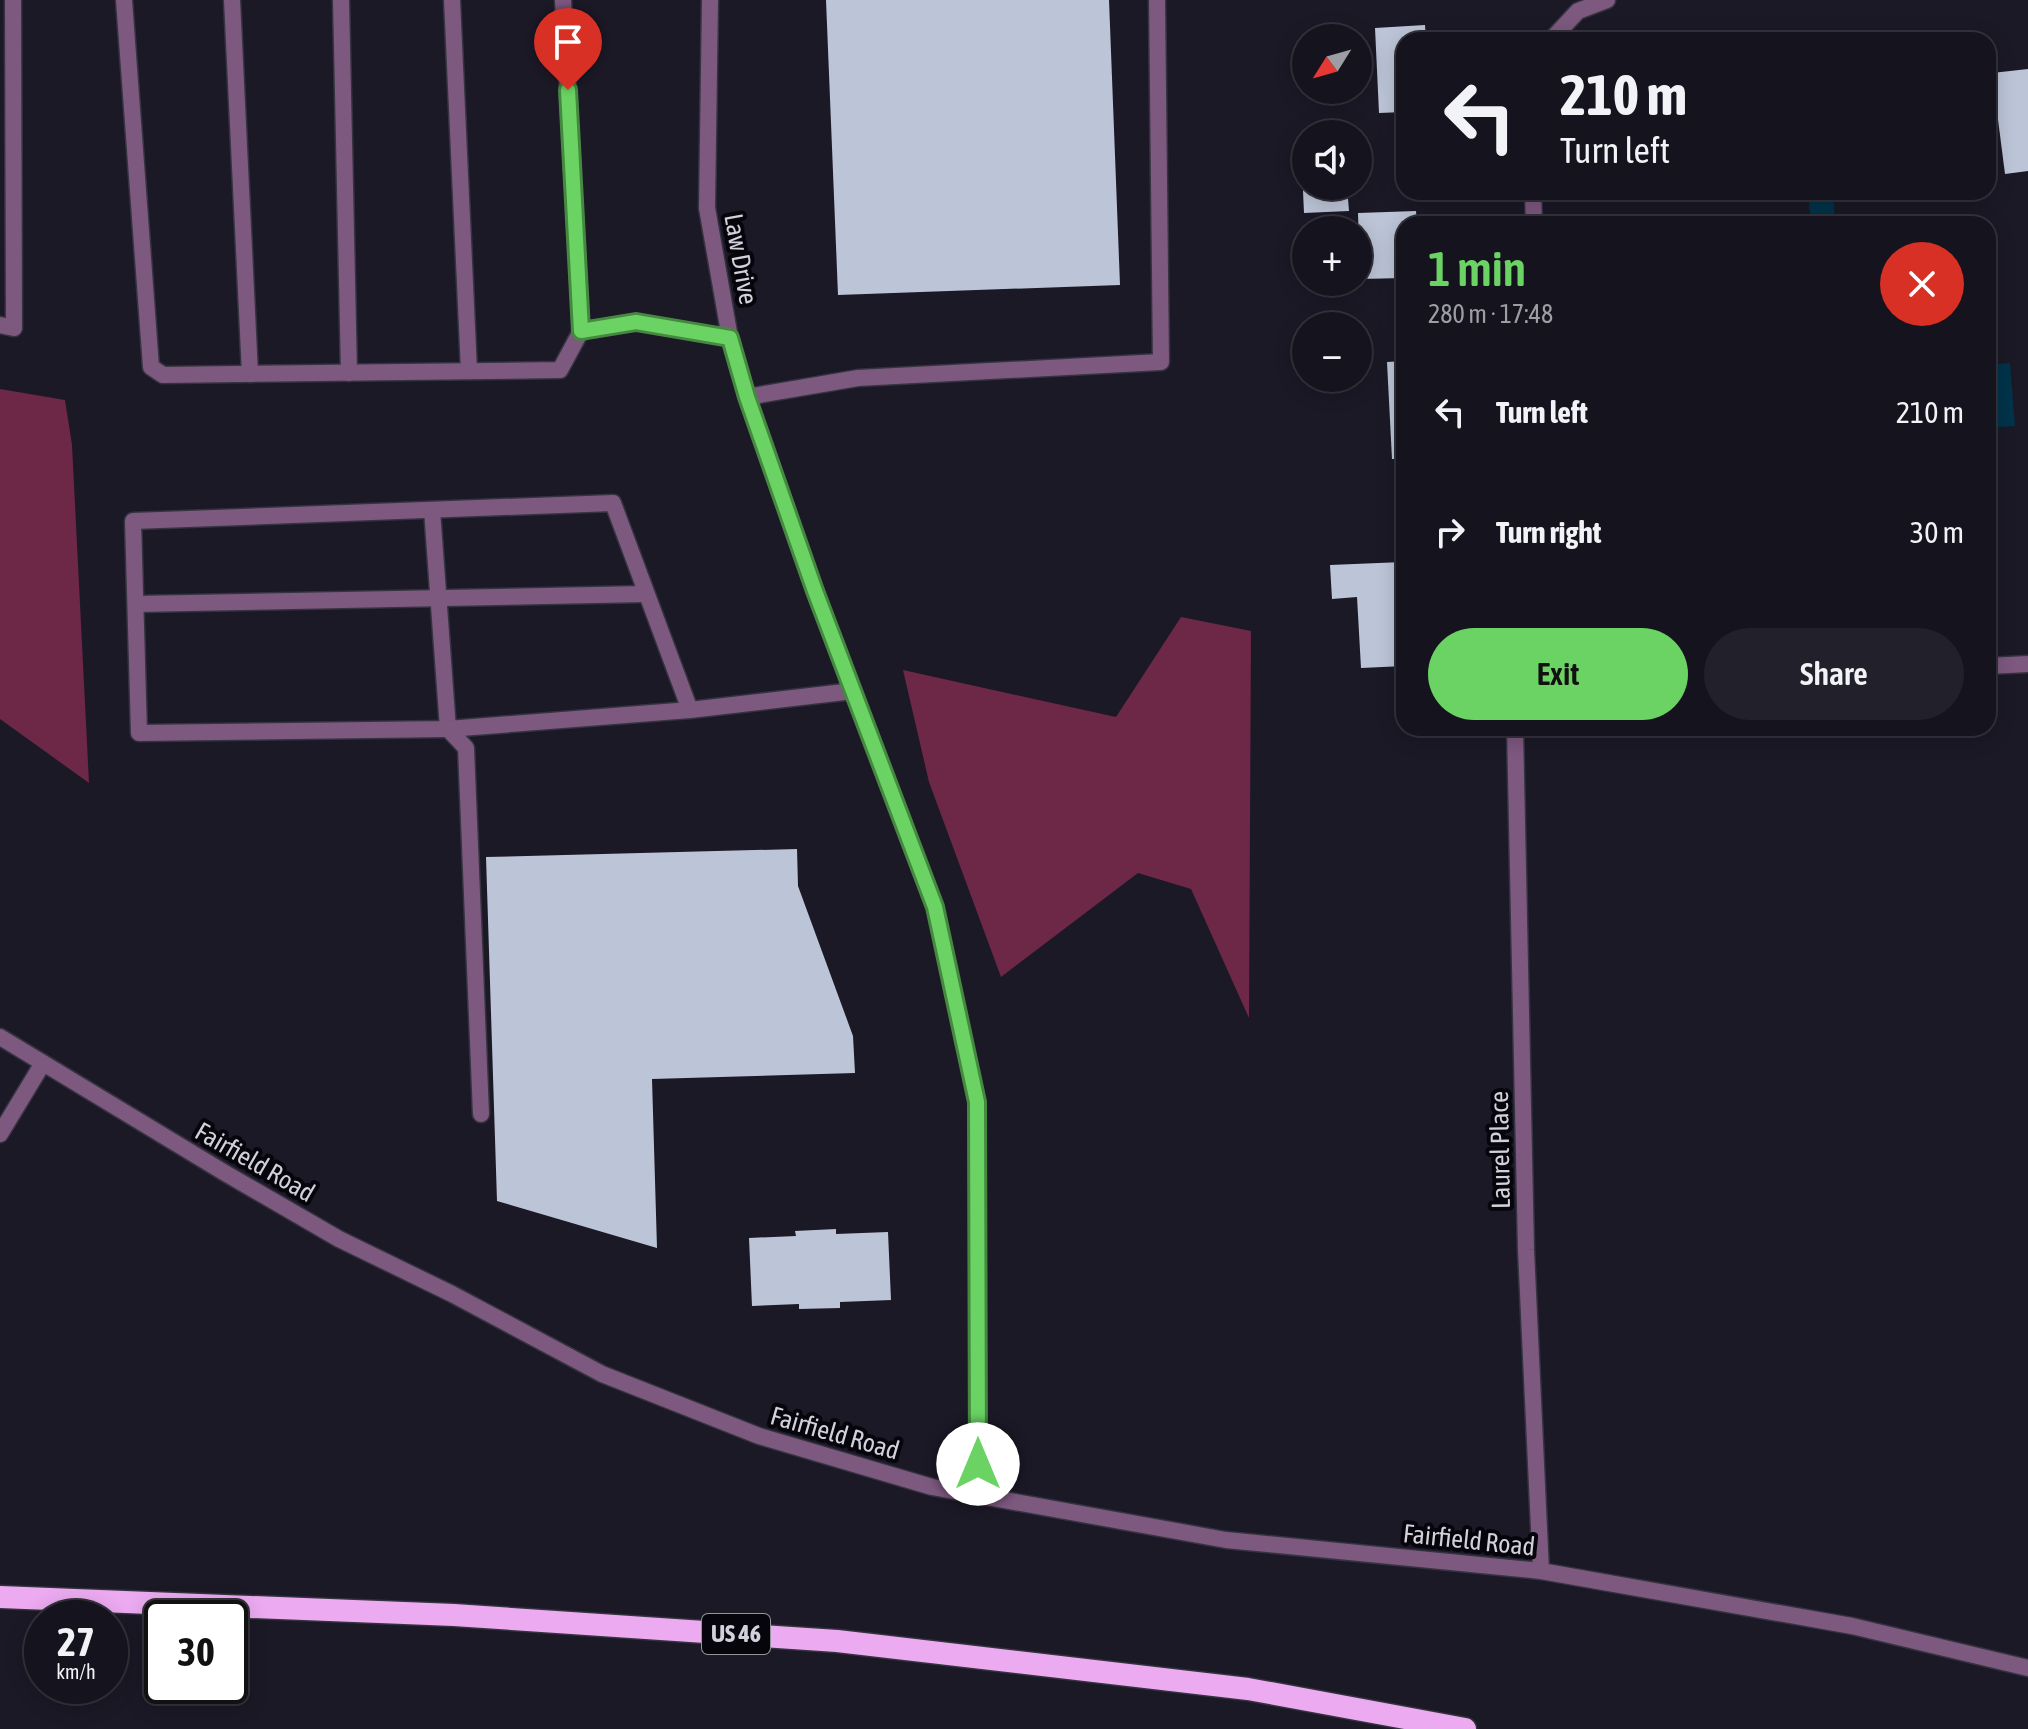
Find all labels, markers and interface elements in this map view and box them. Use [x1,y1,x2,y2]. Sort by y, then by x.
pin [534,8,602,90]
icon: arrive [546,20,590,64]
north arrow [1292,24,1372,104]
map controls [1292,24,1372,392]
text: 210 m [1560,63,1687,127]
icon: left [1428,64,1532,168]
button: sound [1292,120,1372,200]
text: Turn left [1560,129,1670,171]
street label: Law Drive [718,211,764,307]
button: + [1292,216,1372,296]
text: 1 min [1428,241,1526,296]
button: close [1880,242,1964,326]
text: 280 m · 17:48 [1428,299,1553,329]
button: − [1292,312,1372,392]
icon: left [1428,390,1472,434]
text: Turn left [1496,395,1588,429]
text: 210 m [1896,395,1964,429]
icon: right [1428,510,1472,554]
text: Turn right [1496,515,1602,549]
text: 30 m [1910,515,1964,549]
button: Exit [1428,628,1688,720]
button: Share [1704,628,1964,720]
street label: Laurel Place [1484,1091,1516,1209]
street label: Fairfield Road [190,1116,320,1208]
street label: Fairfield Road [767,1400,903,1466]
position arrow [936,1422,1020,1506]
street label: Fairfield Road [1402,1518,1536,1562]
speed limit sign: 30 [144,1600,248,1704]
road number: US 46 [702,1614,770,1654]
text: 27 [57,1619,95,1664]
text: km/h [56,1660,96,1683]

